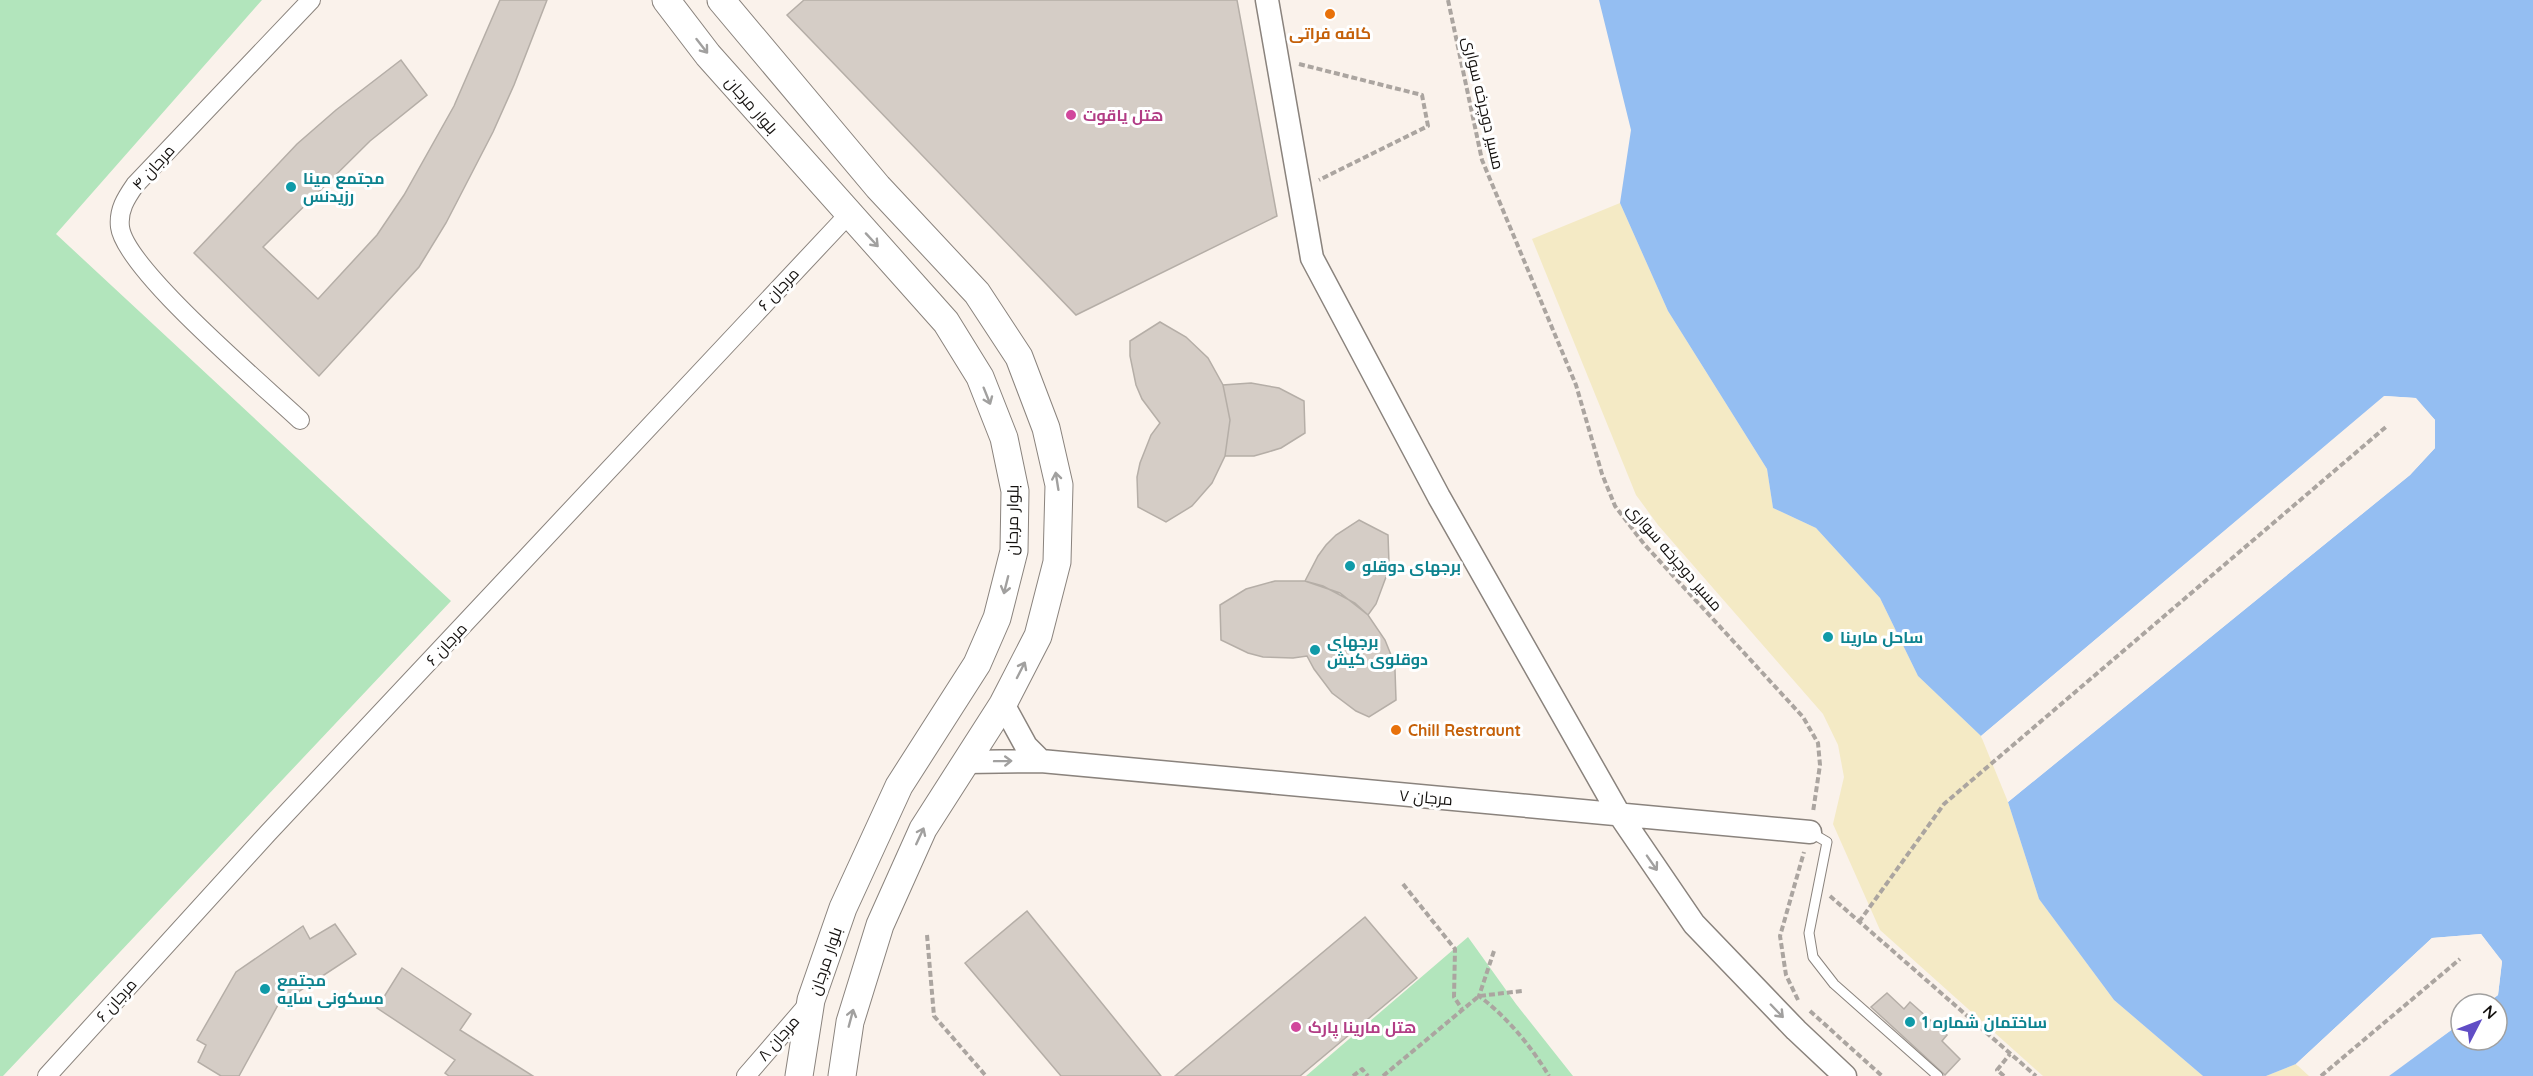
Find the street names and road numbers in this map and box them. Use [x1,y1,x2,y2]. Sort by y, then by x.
street label: مسیر دوچرخه سواری [1457,35,1509,172]
street label: بلوار مرجان [721,72,783,139]
street label: مرجان ۴ [127,140,179,195]
street label: مرجان ۶ [753,263,804,315]
street label: بلوار مرجان [1001,485,1024,556]
street label: مسیر دوچرخه سواری [1621,499,1727,616]
street label: مرجان ۶ [421,618,472,670]
street label: مرجان ۷ [1398,785,1454,810]
street label: بلوار مرجان [804,924,847,998]
street label: مرجان ۶ [91,974,141,1026]
street label: مرجان ۸ [753,1011,804,1065]

